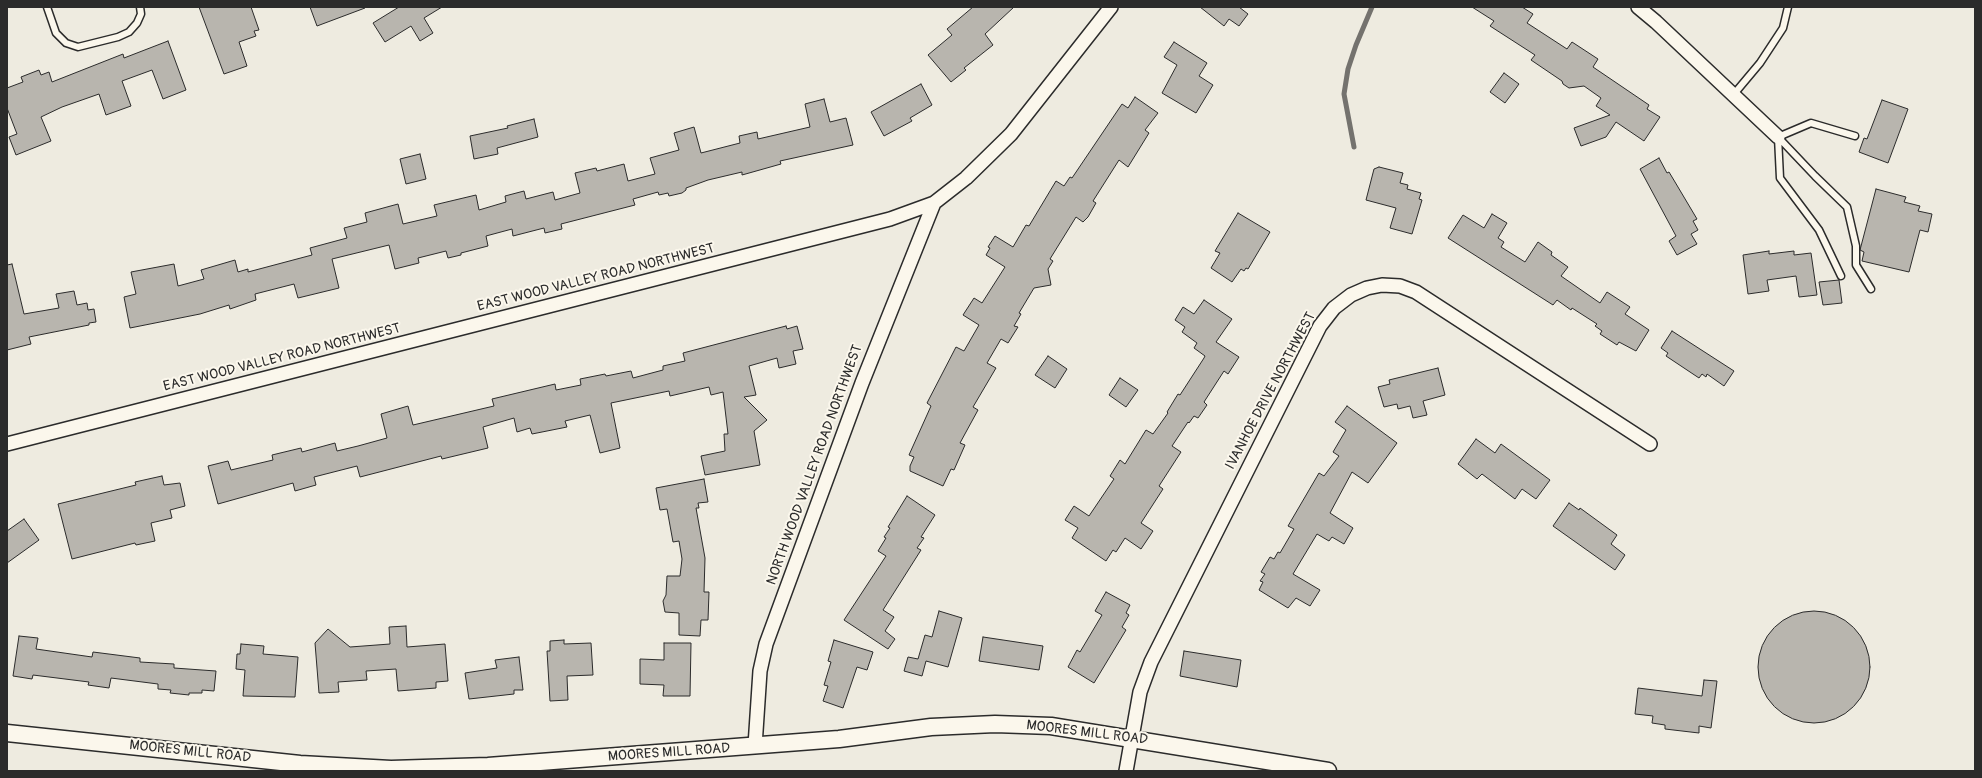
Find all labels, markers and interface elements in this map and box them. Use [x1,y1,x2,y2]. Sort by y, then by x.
street label: EAST WOOD VALLEY ROAD NORTHWEST [476,240,716,316]
street label: IVANHOE DRIVE NORTHWEST [1222,310,1320,472]
street label: EAST WOOD VALLEY ROAD NORTHWEST [162,320,402,396]
street label: NORTH WOOD VALLEY ROAD NORTHWEST [764,343,866,587]
street label: MOORES MILL ROAD [1025,717,1149,749]
street label: MOORES MILL ROAD [128,737,252,767]
street label: MOORES MILL ROAD [607,740,731,766]

